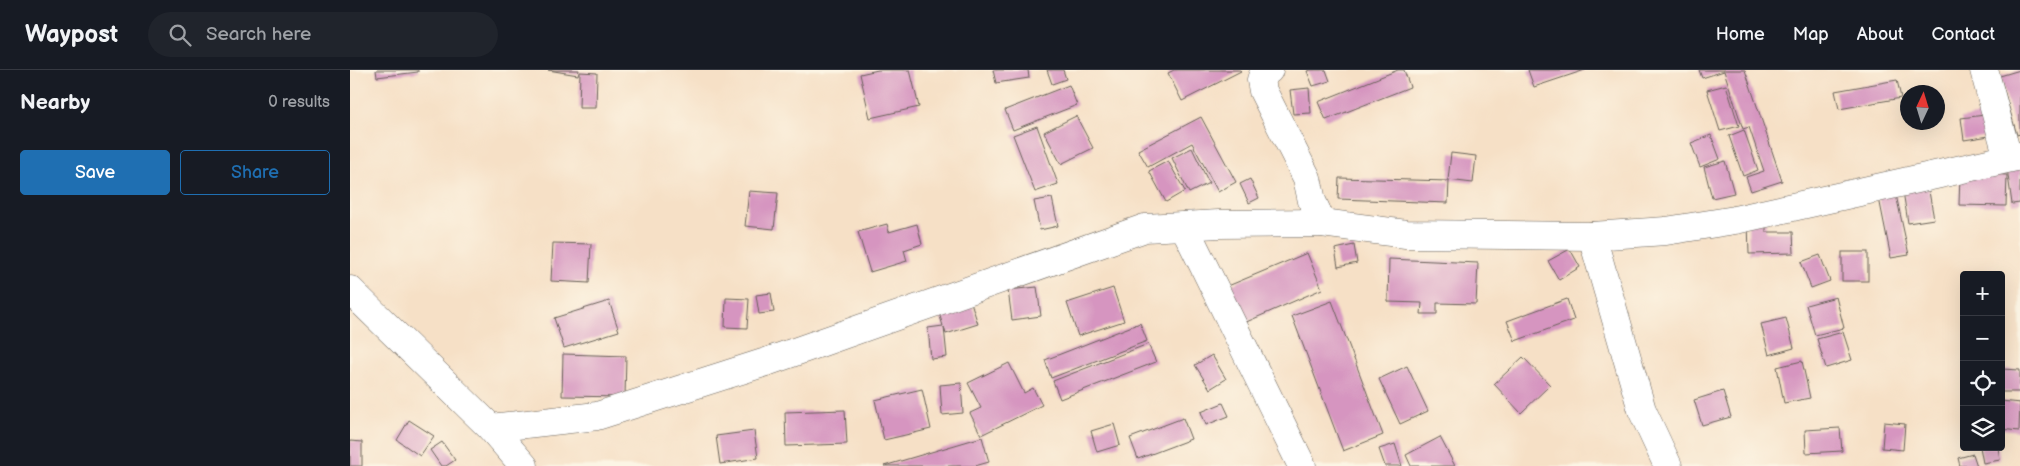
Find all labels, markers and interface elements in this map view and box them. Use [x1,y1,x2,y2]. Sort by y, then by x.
search box [148,12,498,57]
text: Waypost [25,20,118,49]
icon: search [166,21,194,49]
text: Search here [206,23,311,46]
text: Home [1716,24,1765,45]
text: Map [1793,24,1829,45]
text: About [1857,24,1904,45]
text: Contact [1932,24,1995,45]
north arrow [1900,85,1945,130]
text: Nearby [20,90,90,115]
text: 0 results [268,93,330,112]
button: Save [20,150,170,195]
button: Share [180,150,330,195]
map controls [1960,271,2005,451]
button: + [1960,271,2005,316]
button: − [1960,316,2005,361]
button: locate [1960,361,2005,406]
button: layers [1960,406,2005,451]

